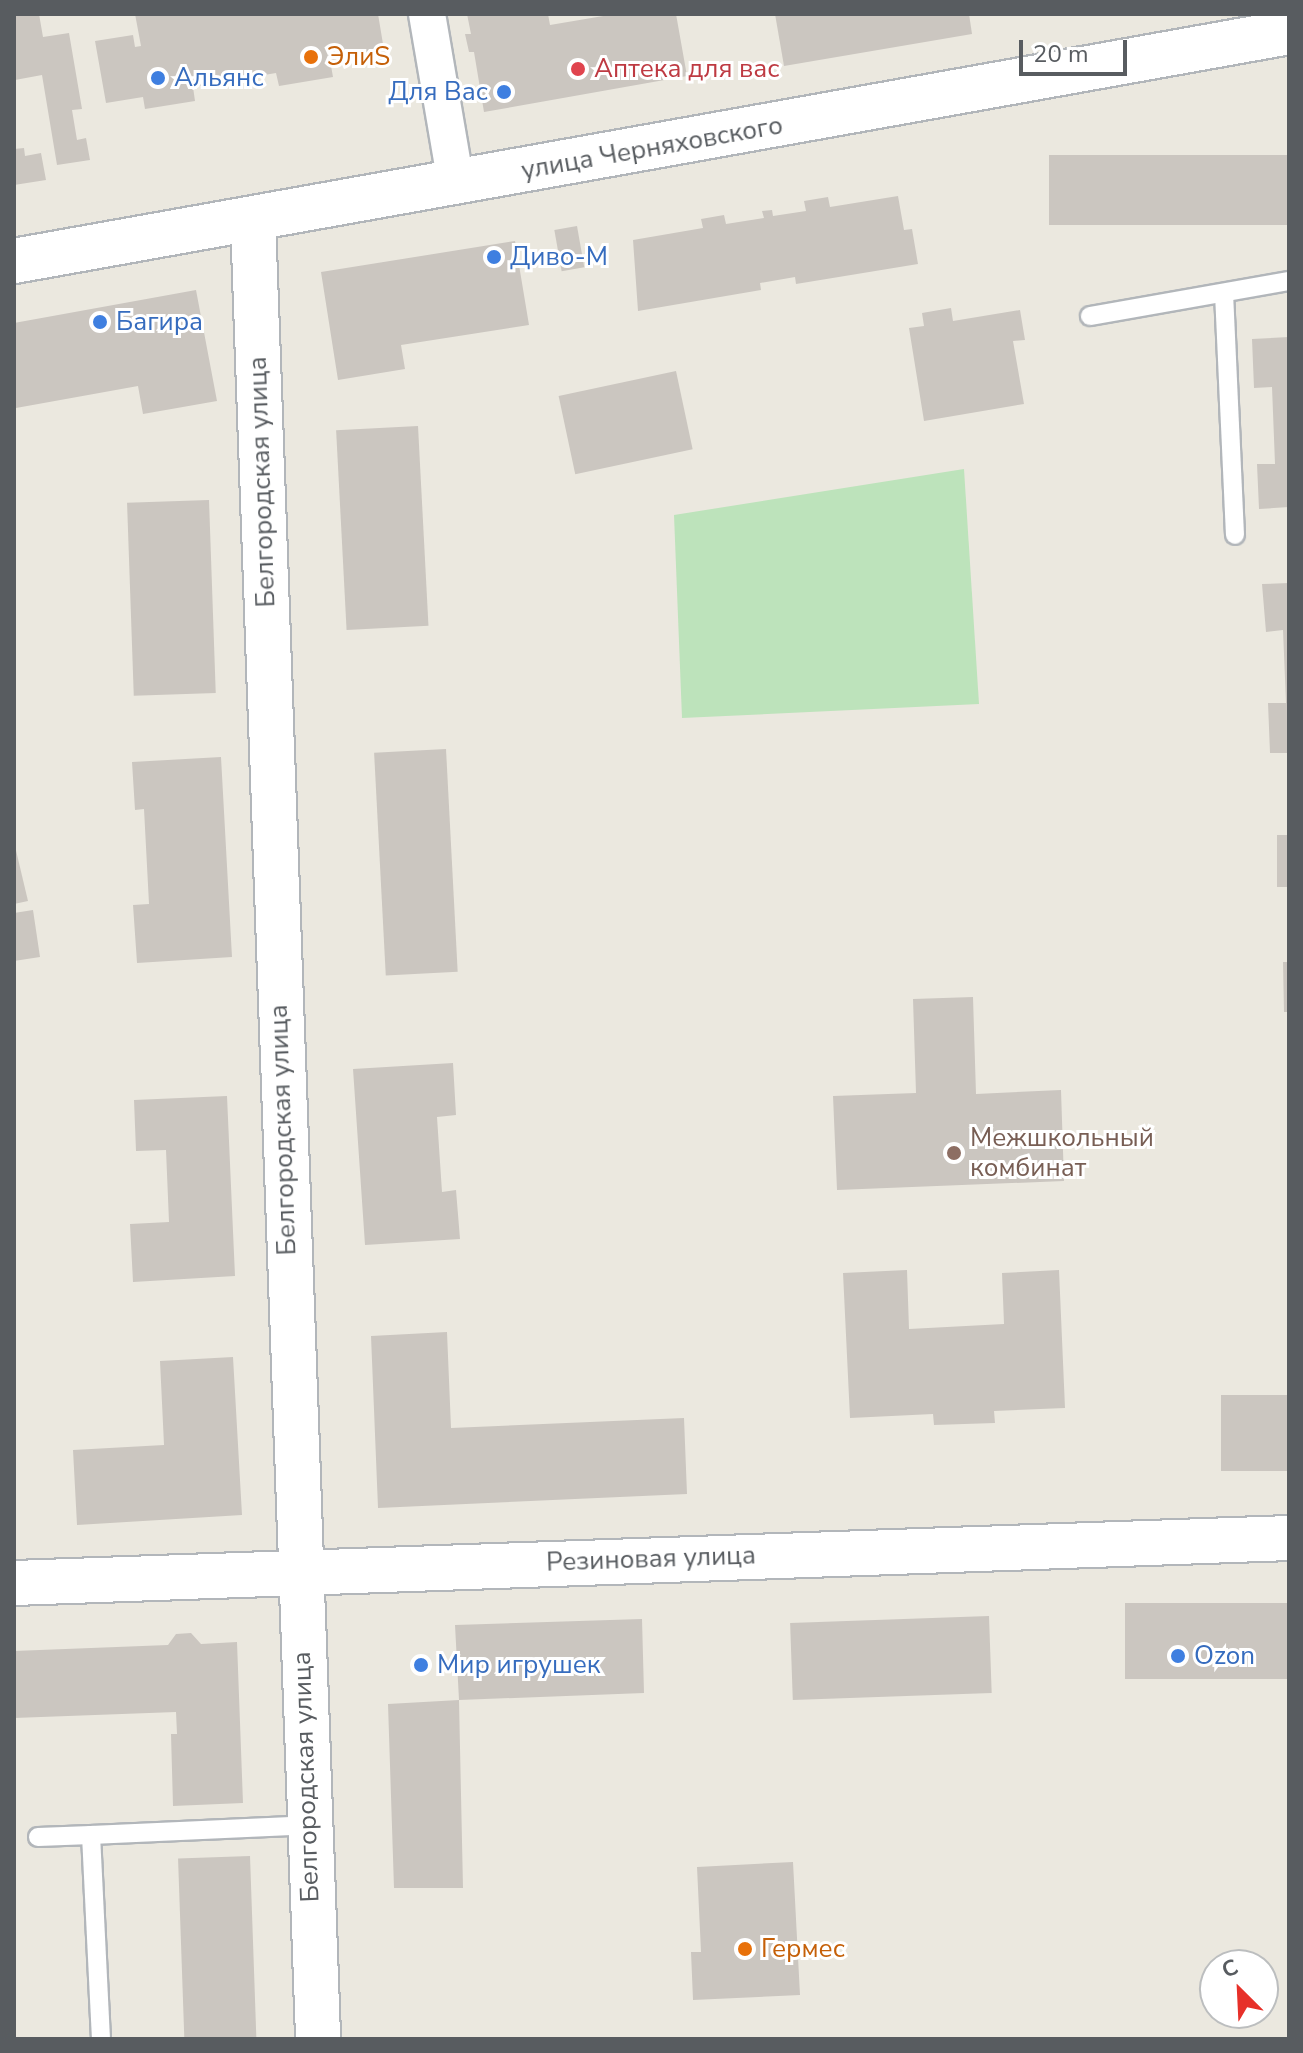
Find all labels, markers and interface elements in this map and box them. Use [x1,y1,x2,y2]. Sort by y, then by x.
scale bar [1023,24,1131,74]
text: 20 m [1033,38,1089,70]
place label: ЭлиS [327,41,390,73]
marker: ЭлиS [302,48,320,66]
place label: Аптека для вас [594,53,780,85]
marker: Аптека для вас [569,60,587,78]
place label: Альянс [174,62,264,94]
marker: Альянс [149,69,167,87]
place label: Для Вас [388,76,488,108]
marker: Для Вас [495,83,513,101]
street label: улица Черняховского [519,110,785,186]
place label: Диво-М [510,241,608,273]
marker: Диво-М [485,248,503,266]
place label: Багира [116,306,203,338]
marker: Багира [91,313,109,331]
street label: Белгородская улица [242,356,282,608]
street label: Белгородская улица [263,1004,303,1256]
place label: Межшкольный комбинат [970,1122,1154,1184]
marker: Межшкольный комбинат [945,1144,963,1162]
street label: Резиновая улица [546,1540,756,1578]
place label: Ozon [1194,1640,1255,1672]
marker: Ozon [1169,1647,1187,1665]
place label: Мир игрушек [437,1649,600,1681]
street label: Белгородская улица [286,1651,326,1903]
marker: Мир игрушек [412,1656,430,1674]
place label: Гермес [761,1933,845,1965]
marker: Гермес [736,1940,754,1958]
north arrow [1199,1949,1279,2029]
text: С [1217,1952,1243,1986]

